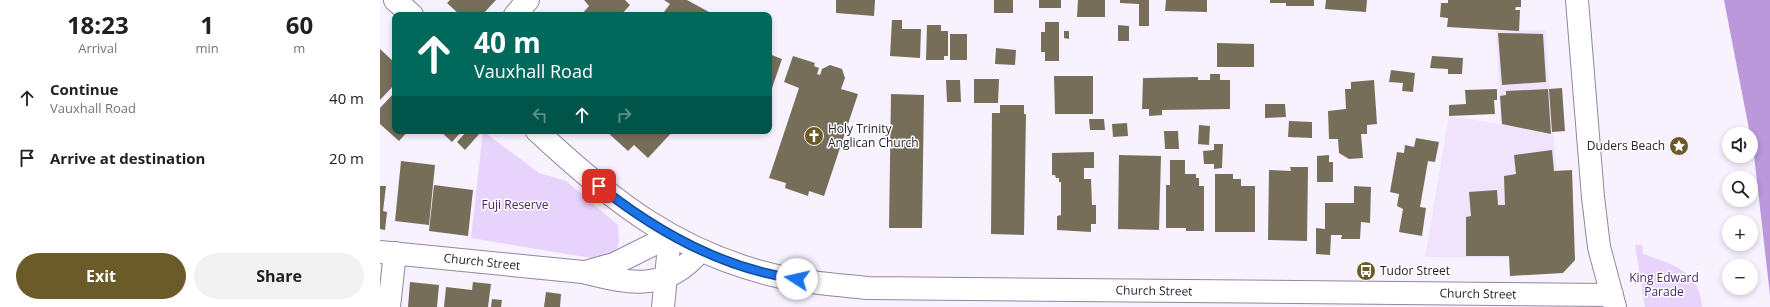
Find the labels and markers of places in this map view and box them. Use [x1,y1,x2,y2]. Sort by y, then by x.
place label: Holy Trinity Anglican Church [828,120,919,151]
church icon: Holy Trinity Anglican Church [803,125,825,147]
place icon: Duders Beach [1668,135,1690,157]
place label: Duders Beach [1587,137,1665,154]
pin [582,169,616,203]
bus stop icon: Tudor Street [1355,260,1377,282]
place label: Tudor Street [1380,262,1450,279]

